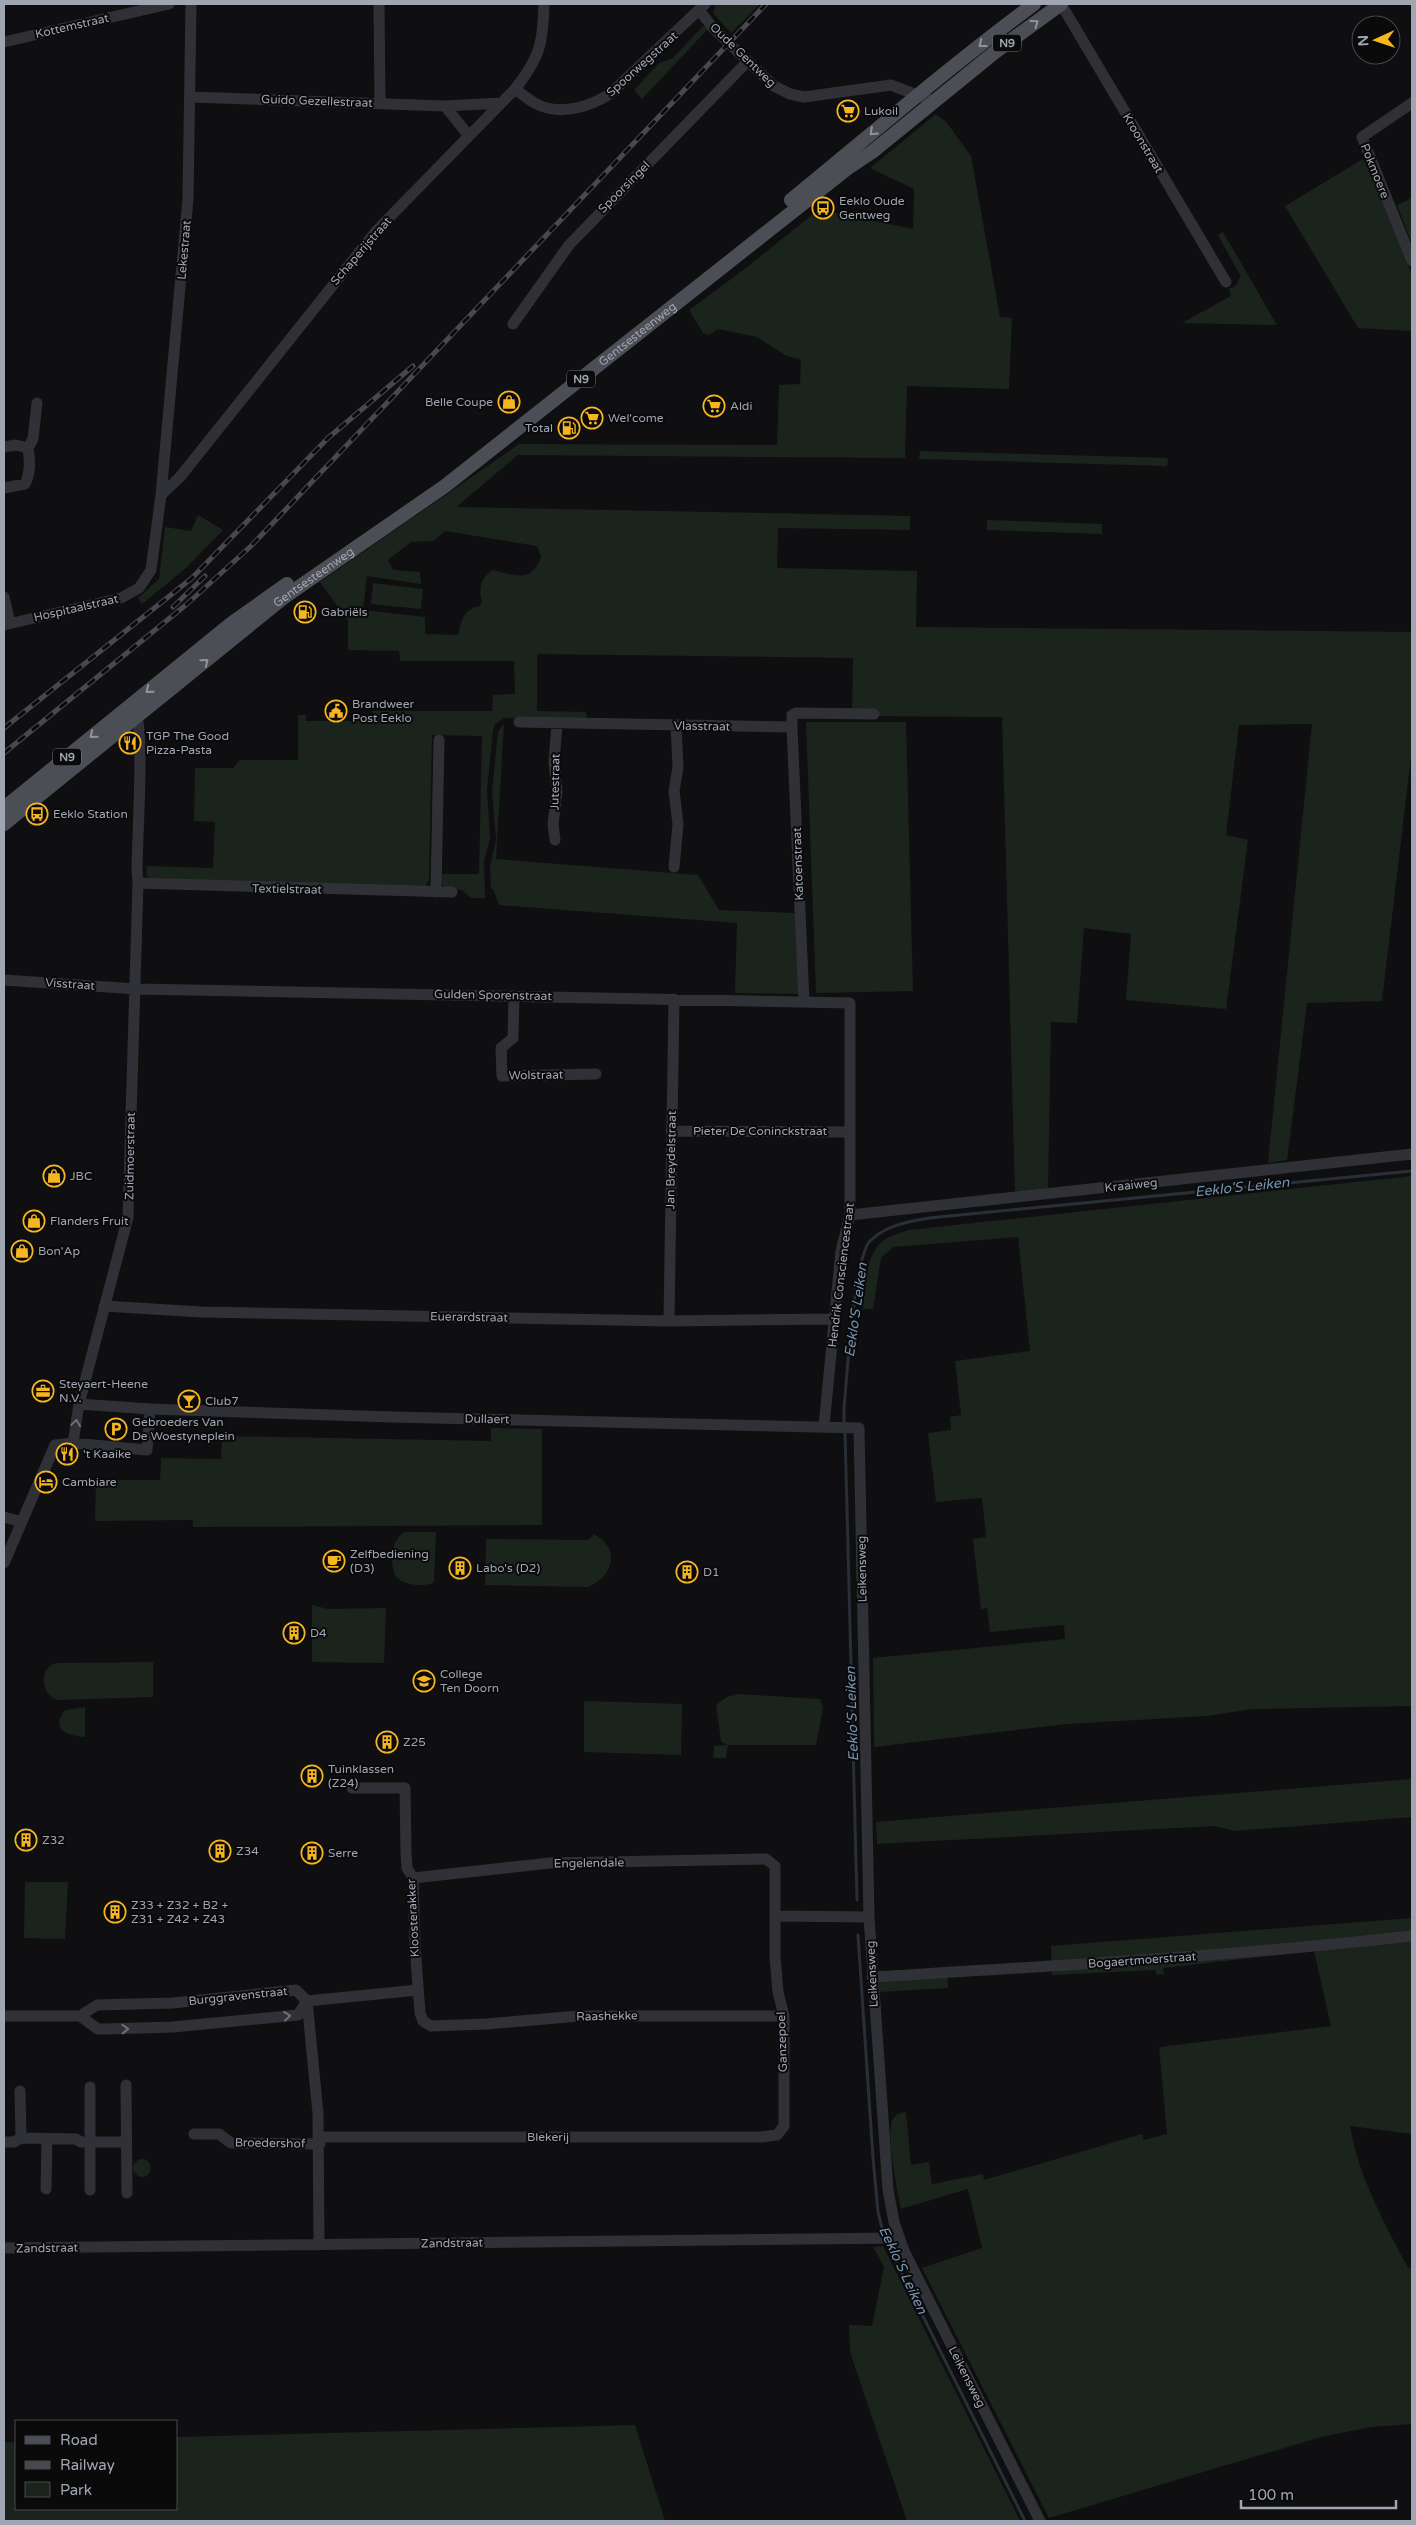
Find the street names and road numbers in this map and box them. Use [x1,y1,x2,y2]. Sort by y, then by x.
street label: Kottemstraat [34,11,111,41]
street label: Oude Gentweg [707,20,779,90]
street label: Spoorwegstraat [604,28,681,100]
road number: N9 [993,34,1021,52]
street label: Guido Gezellestraat [261,92,373,110]
street label: Kroonstraat [1120,111,1167,176]
street label: Pokmoere [1358,141,1392,201]
street label: Spoorsingel [595,158,653,216]
street label: Schaperijstraat [328,214,395,288]
street label: Lekestraat [174,219,194,280]
street label: Gentsesteenweg [596,299,679,369]
road number: N9 [567,370,595,388]
street label: Gentsesteenweg [270,544,356,610]
street label: Hospitaalstraat [32,591,120,625]
street label: Vlasstraat [674,719,731,733]
road number: N9 [53,749,81,766]
street label: Jutestraat [548,753,563,811]
street label: Katoenstraat [790,827,806,901]
street label: Textielstraat [252,881,322,897]
street label: Visstraat [45,975,96,993]
street label: Gulden Sporenstraat [434,987,552,1003]
street label: Wolstraat [509,1068,564,1082]
street label: Jan Breydelstraat [663,1110,679,1209]
street label: Zuidmoerstraat [122,1111,138,1200]
street label: Pieter De Coninckstraat [693,1124,828,1138]
street label: Kraaiweg [1104,1175,1158,1195]
street label: Hendrik Consciencestraat [825,1201,857,1348]
street label: Euerardstraat [430,1309,508,1325]
street label: Dullaert [464,1412,510,1426]
street label: Leikensweg [854,1536,870,1602]
street label: Engelendale [554,1855,625,1871]
street label: Kloosterakker [404,1878,422,1957]
street label: Leikensweg [863,1940,881,2008]
street label: Bogaertmoerstraat [1087,1949,1197,1971]
street label: Burggravenstraat [188,1984,289,2008]
street label: Raashekke [576,2008,638,2024]
street label: Ganzepoel [774,2011,790,2073]
street label: Blekerij [527,2130,569,2144]
street label: Broedershof [235,2135,306,2151]
street label: Zandstraat [421,2235,484,2251]
street label: Zandstraat [16,2240,79,2256]
street label: Leikensweg [946,2344,988,2410]

